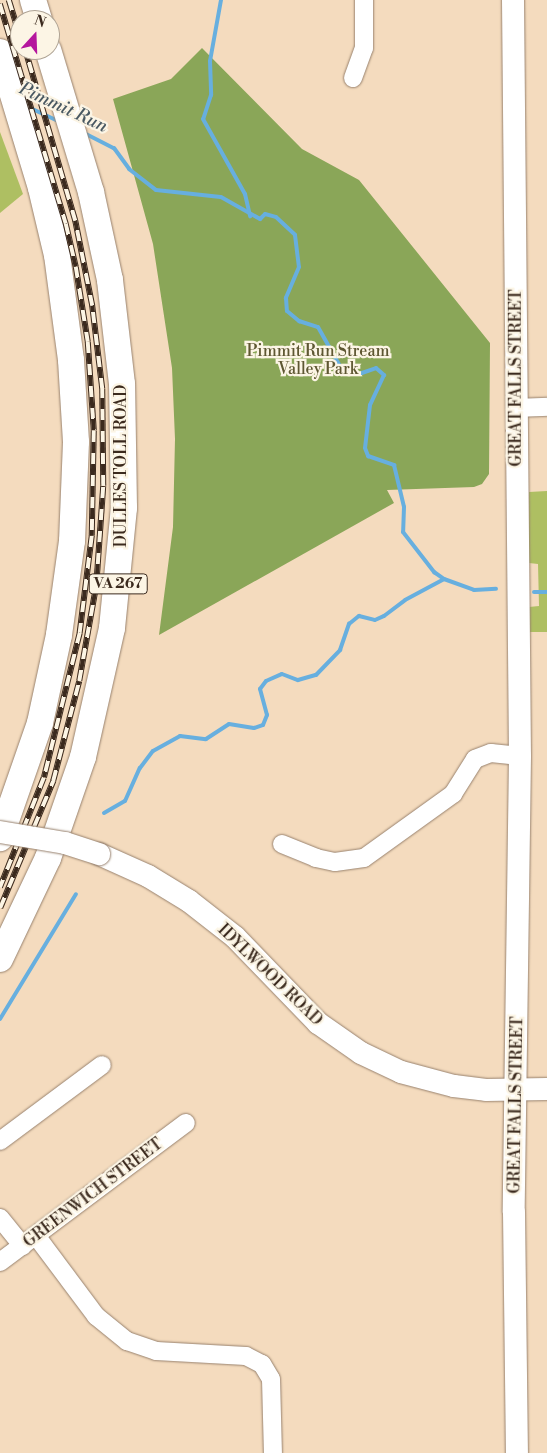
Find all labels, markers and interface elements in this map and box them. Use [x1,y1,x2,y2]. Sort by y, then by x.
north arrow [10,10,60,60]
text: N [31,11,48,32]
water label: Pimmit Run [15,78,111,138]
street label: GREAT FALLS STREET [506,289,526,467]
park label: Pimmit Run Stream Valley Park [246,341,390,379]
street label: DULLES TOLL ROAD [111,385,131,547]
road number: VA 267 [88,572,148,596]
street label: IDYLWOOD ROAD [214,920,326,1030]
street label: GREAT FALLS STREET [505,1016,527,1194]
street label: GREENWICH STREET [20,1134,166,1252]

